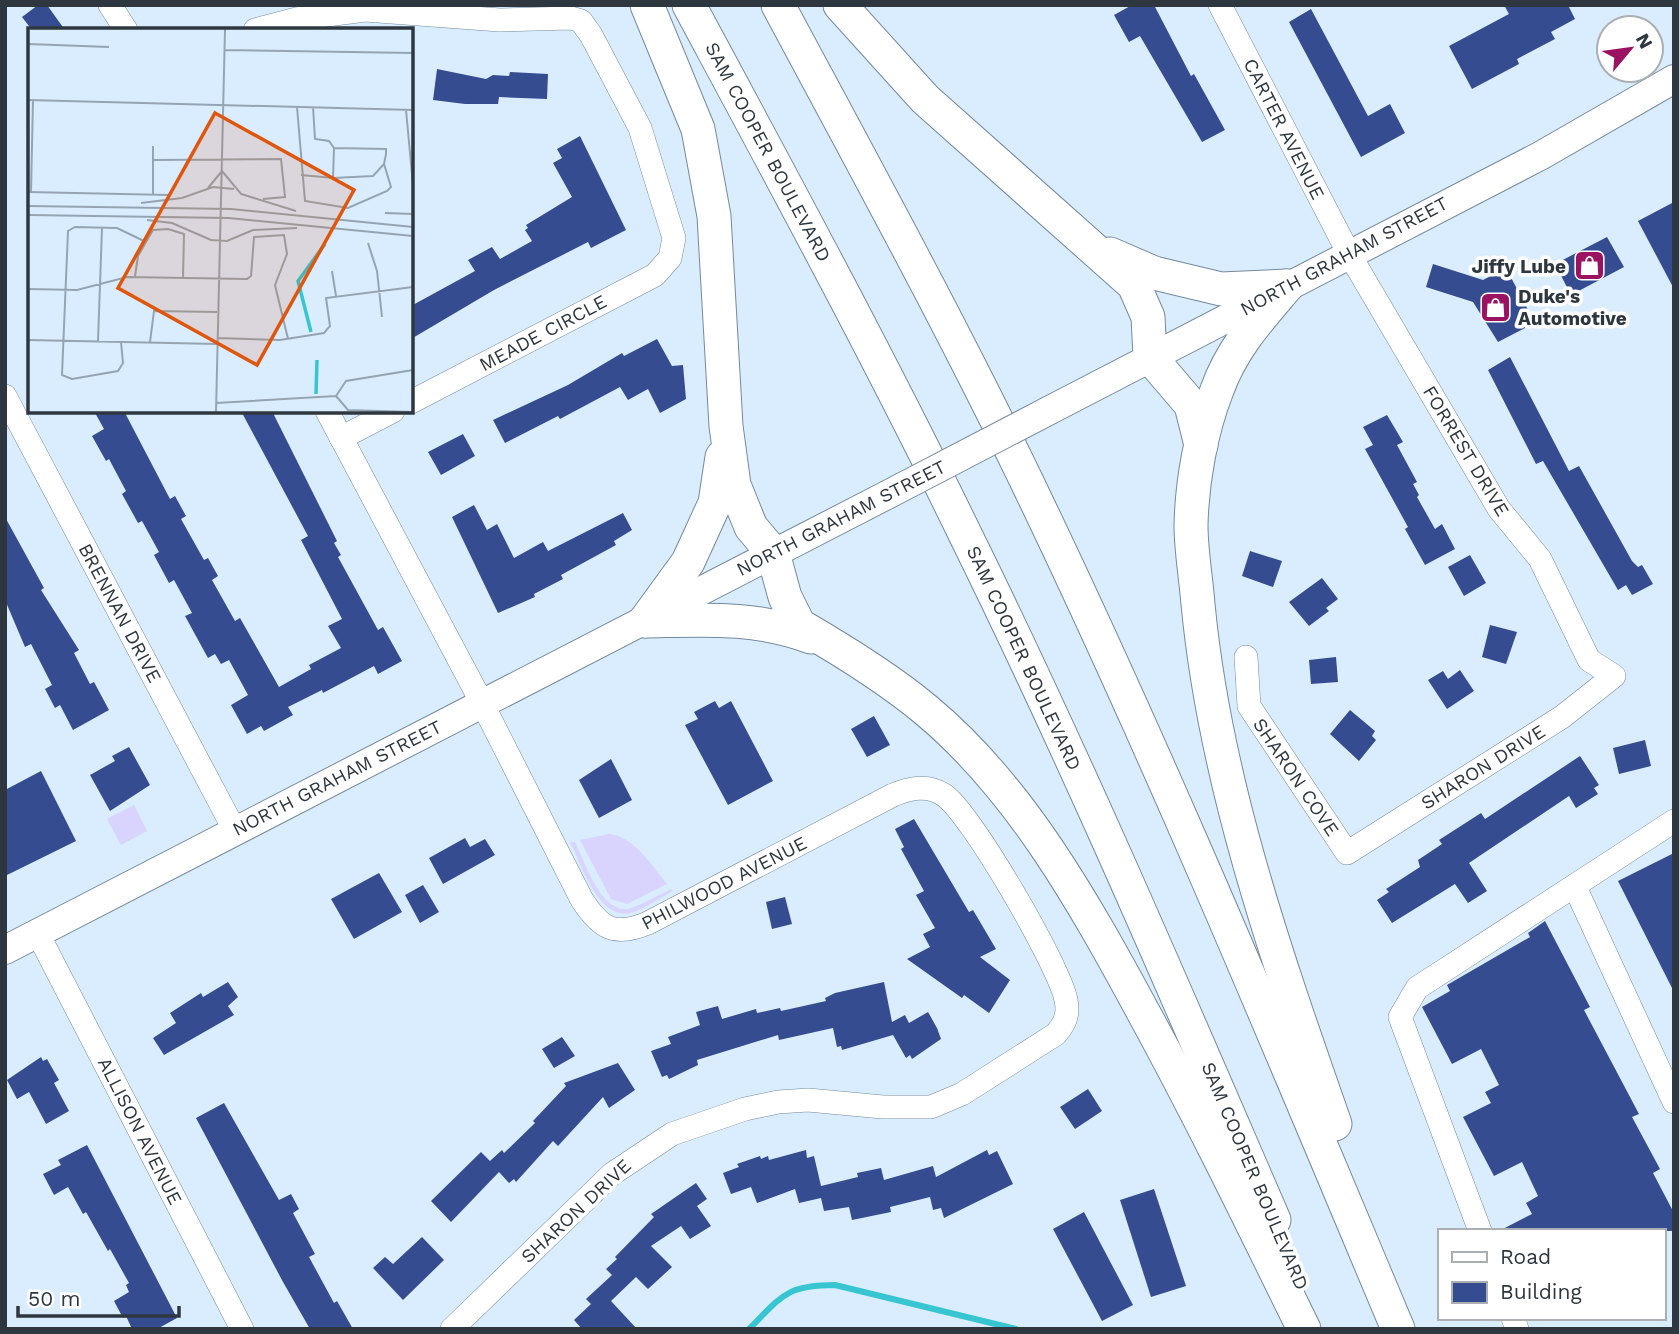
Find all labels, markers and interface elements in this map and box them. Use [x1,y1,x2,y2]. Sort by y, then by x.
north arrow [1595,14,1665,84]
inset map [28,28,413,413]
text: N [1631,29,1658,53]
street label: SAM COOPER BOULEVARD [700,38,836,266]
street label: CARTER AVENUE [1239,55,1329,203]
street label: NORTH GRAHAM STREET [1236,191,1452,321]
shop icon: Jiffy Lube [1572,249,1606,283]
place label: Jiffy Lube [1472,255,1566,278]
place label: Duke's Automotive [1518,285,1627,330]
street label: MEADE CIRCLE [475,290,611,376]
shop icon: Duke's Automotive [1478,290,1512,324]
street label: FORREST DRIVE [1418,381,1514,521]
street label: NORTH GRAHAM STREET [732,455,950,581]
street label: BRENNAN DRIVE [74,539,166,687]
street label: SAM COOPER BOULEVARD [962,542,1086,774]
street label: SHARON COVE [1248,714,1344,840]
street label: NORTH GRAHAM STREET [228,715,446,841]
street label: SHARON DRIVE [1417,720,1549,814]
street label: PHILWOOD AVENUE [637,831,811,935]
street label: ALLISON AVENUE [93,1053,187,1209]
street label: SAM COOPER BOULEVARD [1197,1059,1313,1293]
street label: SHARON DRIVE [516,1154,636,1268]
legend [1438,1229,1665,1320]
text: Road [1500,1244,1551,1269]
scale bar [18,1274,178,1318]
text: Building [1500,1279,1582,1304]
text: 50 m [28,1286,80,1311]

